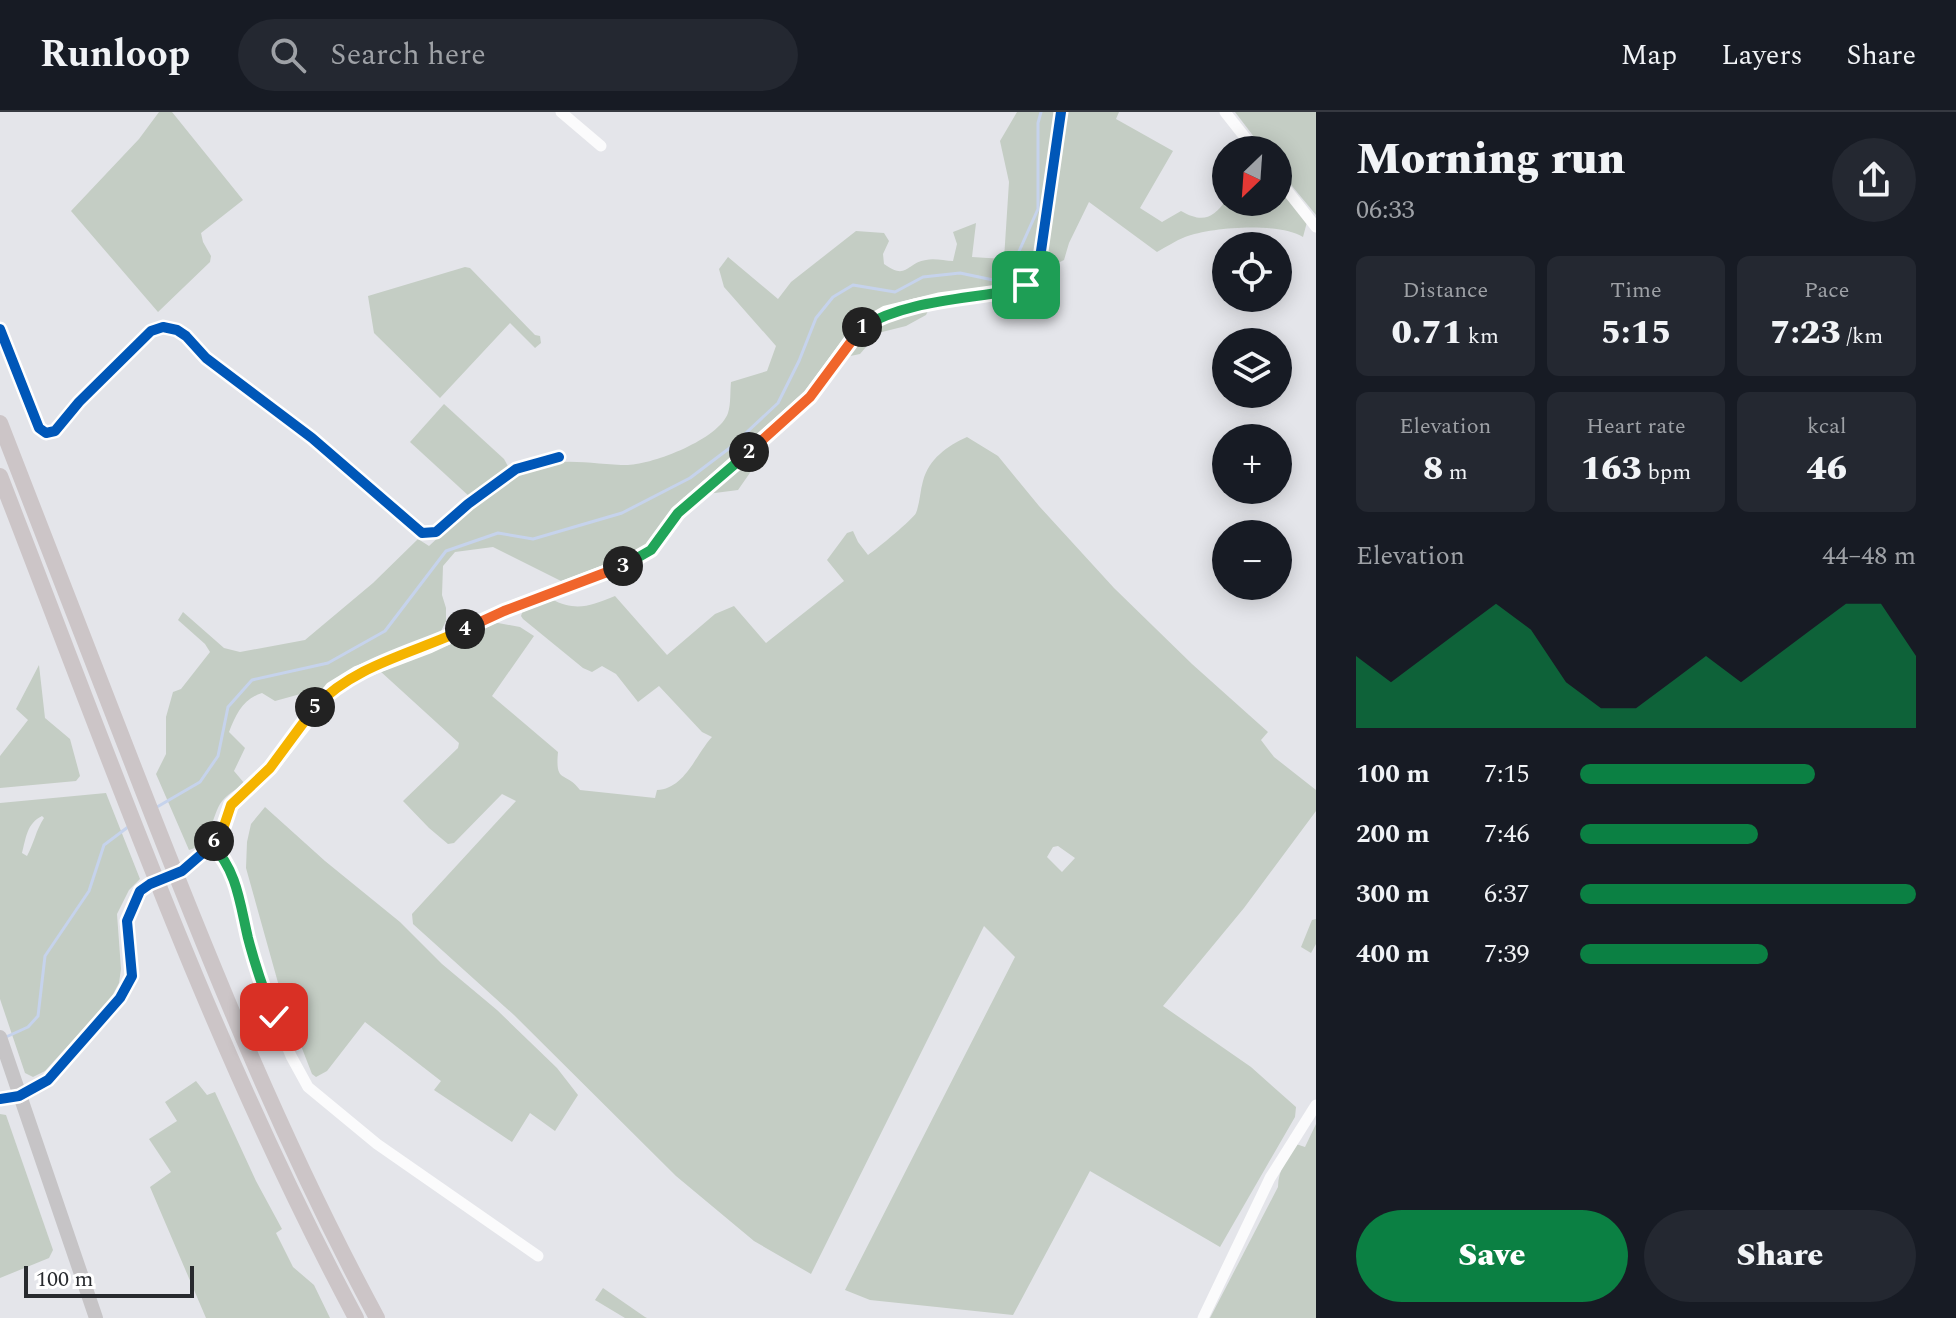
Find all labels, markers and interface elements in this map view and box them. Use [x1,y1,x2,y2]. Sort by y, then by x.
search box [238,19,798,91]
text: Runloop [40,26,190,84]
text: Search here [330,32,486,78]
icon: search [266,33,310,77]
text: Map [1621,34,1677,77]
text: Layers [1721,34,1803,77]
text: Share [1847,34,1916,77]
text: Morning run [1356,126,1625,193]
north arrow [1212,136,1292,216]
map controls [1212,136,1292,600]
button: share [1832,138,1916,222]
text: 06:33 [1356,190,1415,230]
button: locate [1212,232,1292,312]
pin [992,251,1060,319]
icon: arrive [1004,263,1048,307]
text: Distance [1402,274,1488,307]
text: Time [1610,274,1662,307]
text: Pace [1804,274,1849,307]
pin: 1 [842,307,882,347]
text: 0.71 [1392,307,1462,359]
text: 5:15 [1601,307,1671,359]
text: 7:23 [1770,307,1841,359]
text: 1 [856,310,868,343]
text: km [1462,320,1499,353]
text: /km [1841,320,1883,353]
button: layers [1212,328,1292,408]
text: Elevation [1399,410,1491,443]
text: Heart rate [1586,410,1686,443]
text: kcal [1807,410,1846,443]
button: + [1212,424,1292,504]
pin: 2 [729,432,769,472]
text: 2 [743,435,755,468]
text: 8 [1423,443,1443,495]
text: 163 [1581,443,1642,495]
text: 46 [1806,443,1847,495]
text: m [1443,456,1468,489]
text: bpm [1642,456,1691,489]
button: − [1212,520,1292,600]
text: Elevation [1356,536,1465,576]
text: 44–48 m [1822,536,1916,576]
pin: 3 [603,546,643,586]
text: 3 [617,549,629,582]
pin: 4 [445,609,485,649]
text: 4 [459,612,471,645]
pin: 5 [295,687,335,727]
text: 5 [309,690,321,723]
text: 100 m [1356,754,1430,794]
text: 7:15 [1484,754,1530,794]
text: 200 m [1356,814,1430,854]
text: 7:46 [1484,814,1530,854]
pin: 6 [194,821,234,861]
text: 6 [208,824,220,857]
text: 300 m [1356,874,1430,914]
text: 6:37 [1484,874,1530,914]
text: 400 m [1356,934,1430,974]
text: 7:39 [1484,934,1530,974]
pin [240,983,308,1051]
icon: check [252,995,296,1039]
button: Save [1356,1210,1628,1302]
button: Share [1644,1210,1916,1302]
scale bar [24,1262,194,1298]
text: 100 m [36,1263,93,1296]

